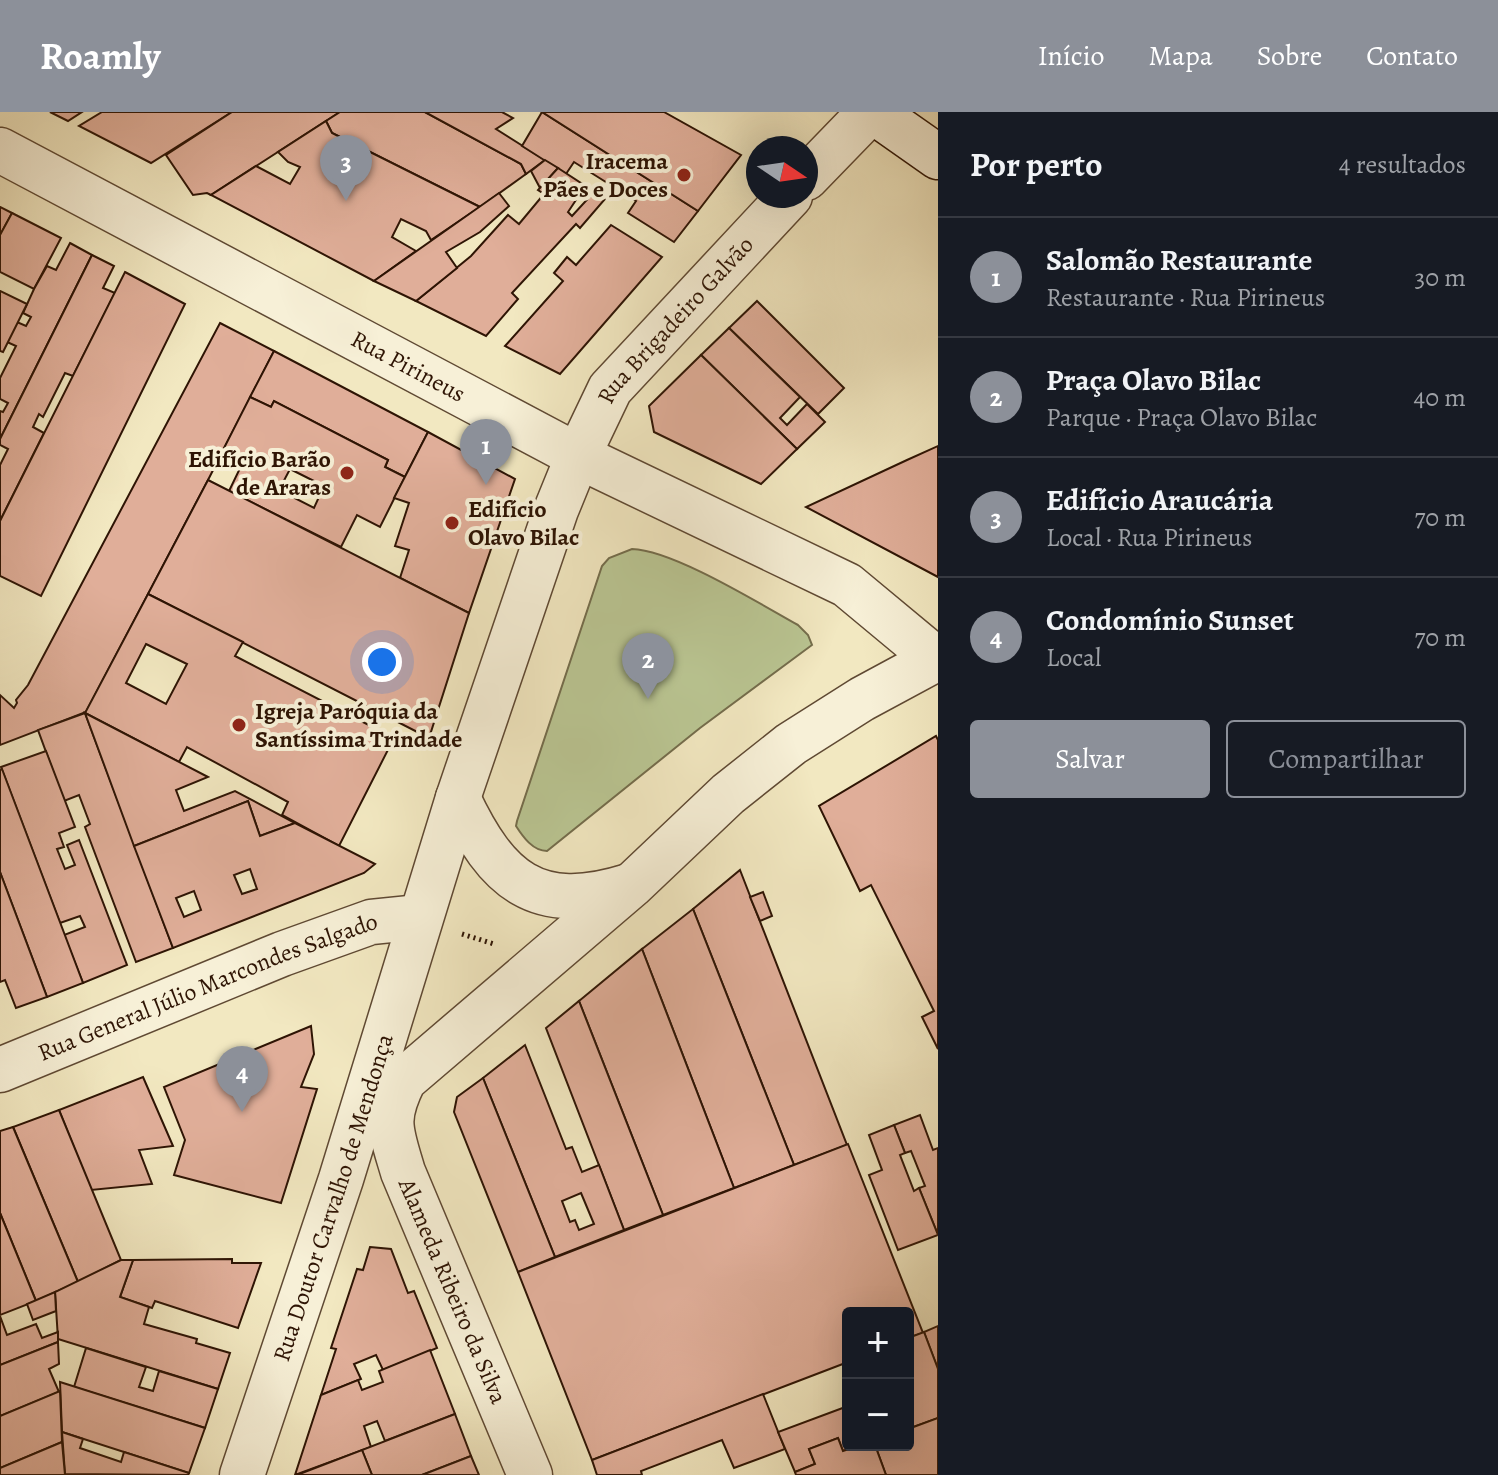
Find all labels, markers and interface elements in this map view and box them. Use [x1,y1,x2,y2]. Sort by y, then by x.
text: Roamly [40,30,161,82]
text: Início [1038,37,1105,75]
text: Mapa [1149,37,1213,75]
text: Sobre [1257,37,1322,75]
text: Contato [1366,37,1458,75]
pin: 3 [320,135,372,201]
north arrow [746,136,818,208]
text: Por perto [970,141,1103,188]
place label: Iracema Pães e Doces [543,145,668,205]
text: 4 resultados [1339,147,1466,182]
marker: Iracema Pães e Doces [675,166,693,184]
street label: Rua Brigadeiro Galvão [589,229,761,409]
text: Salomão Restaurante [1046,240,1312,280]
text: 1 [991,260,1001,295]
text: 30 m [1415,260,1466,295]
text: Restaurante · Rua Pirineus [1046,280,1325,315]
street label: Rua Pirineus [345,323,471,410]
text: Praça Olavo Bilac [1046,360,1261,400]
text: 2 [990,380,1002,415]
text: 40 m [1414,380,1466,415]
text: Parque · Praça Olavo Bilac [1046,400,1317,435]
pin: 1 [460,419,512,485]
place label: Edifício Barão de Araras [188,443,331,503]
marker: Edifício Barão de Araras [338,464,356,482]
text: Edifício Araucária [1046,480,1273,520]
place label: Edifício Olavo Bilac [468,493,579,553]
text: 3 [990,500,1002,535]
text: 70 m [1414,500,1466,535]
marker: Edifício Olavo Bilac [443,514,461,532]
text: Local · Rua Pirineus [1046,520,1252,555]
text: Condomínio Sunset [1046,600,1294,640]
text: 4 [990,620,1002,655]
text: 70 m [1414,620,1466,655]
pin: 2 [622,633,674,699]
text: Local [1046,640,1101,675]
your location [362,642,402,682]
place label: Igreja Paróquia da Santíssima Trindade [255,695,462,755]
marker: Igreja Paróquia da Santíssima Trindade [230,716,248,734]
button: Salvar [970,720,1210,798]
button: Compartilhar [1226,720,1466,798]
street label: Rua General Júlio Marcondes Salgado [33,905,379,1069]
street label: Rua Doutor Carvalho de Mendonça [265,1029,401,1366]
pin: 4 [216,1046,268,1112]
street label: Alameda Ribeiro da Silva [391,1172,515,1409]
map controls [842,1307,914,1451]
button: + [842,1307,914,1379]
button: − [842,1379,914,1451]

